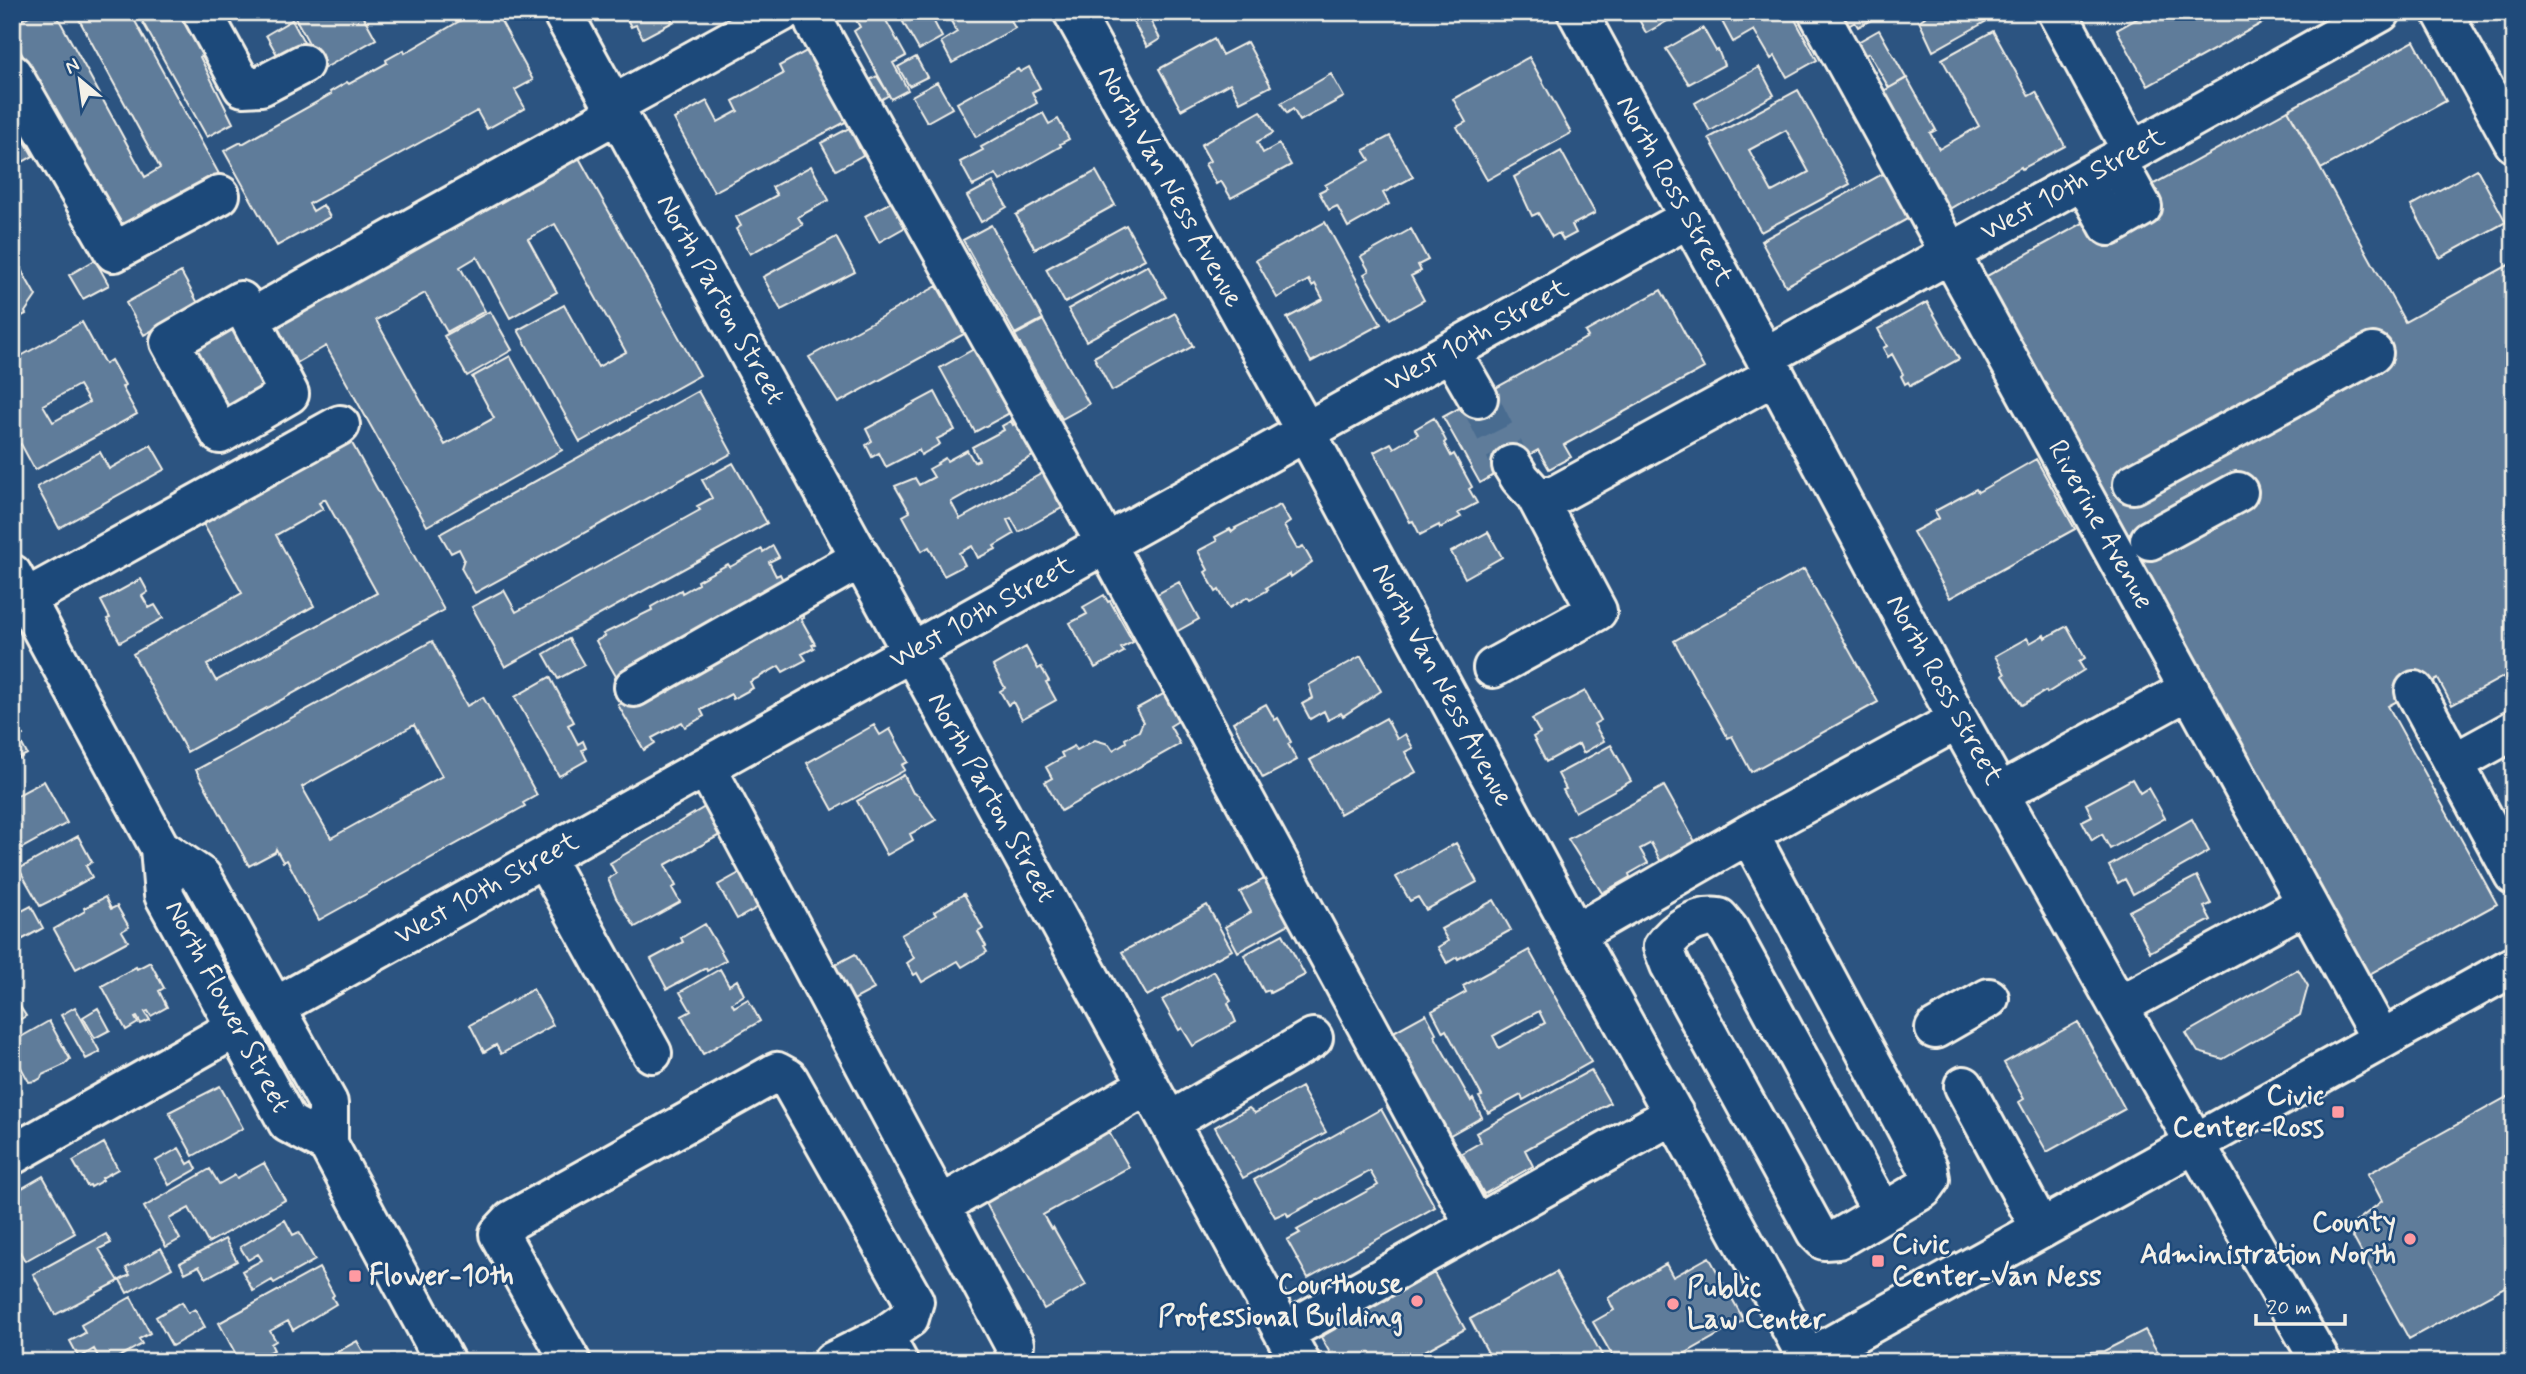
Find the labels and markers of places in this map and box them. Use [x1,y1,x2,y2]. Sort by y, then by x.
place label: Civic Center-Ross [2173,1078,2324,1147]
marker: Civic Center-Ross [2330,1104,2346,1120]
place label: County Administration North [2140,1205,2396,1274]
place label: Civic Center-Van Ness [1892,1227,2102,1296]
marker: County Administration North [2402,1231,2418,1247]
marker: Civic Center-Van Ness [1870,1253,1886,1269]
place label: Flower-10th [369,1258,514,1295]
place label: Courthouse Professional Building [1158,1267,1403,1337]
marker: Flower-10th [347,1268,363,1284]
place label: Public Law Center [1687,1270,1826,1339]
marker: Courthouse Professional Building [1409,1293,1425,1309]
marker: Public Law Center [1665,1296,1681,1312]

